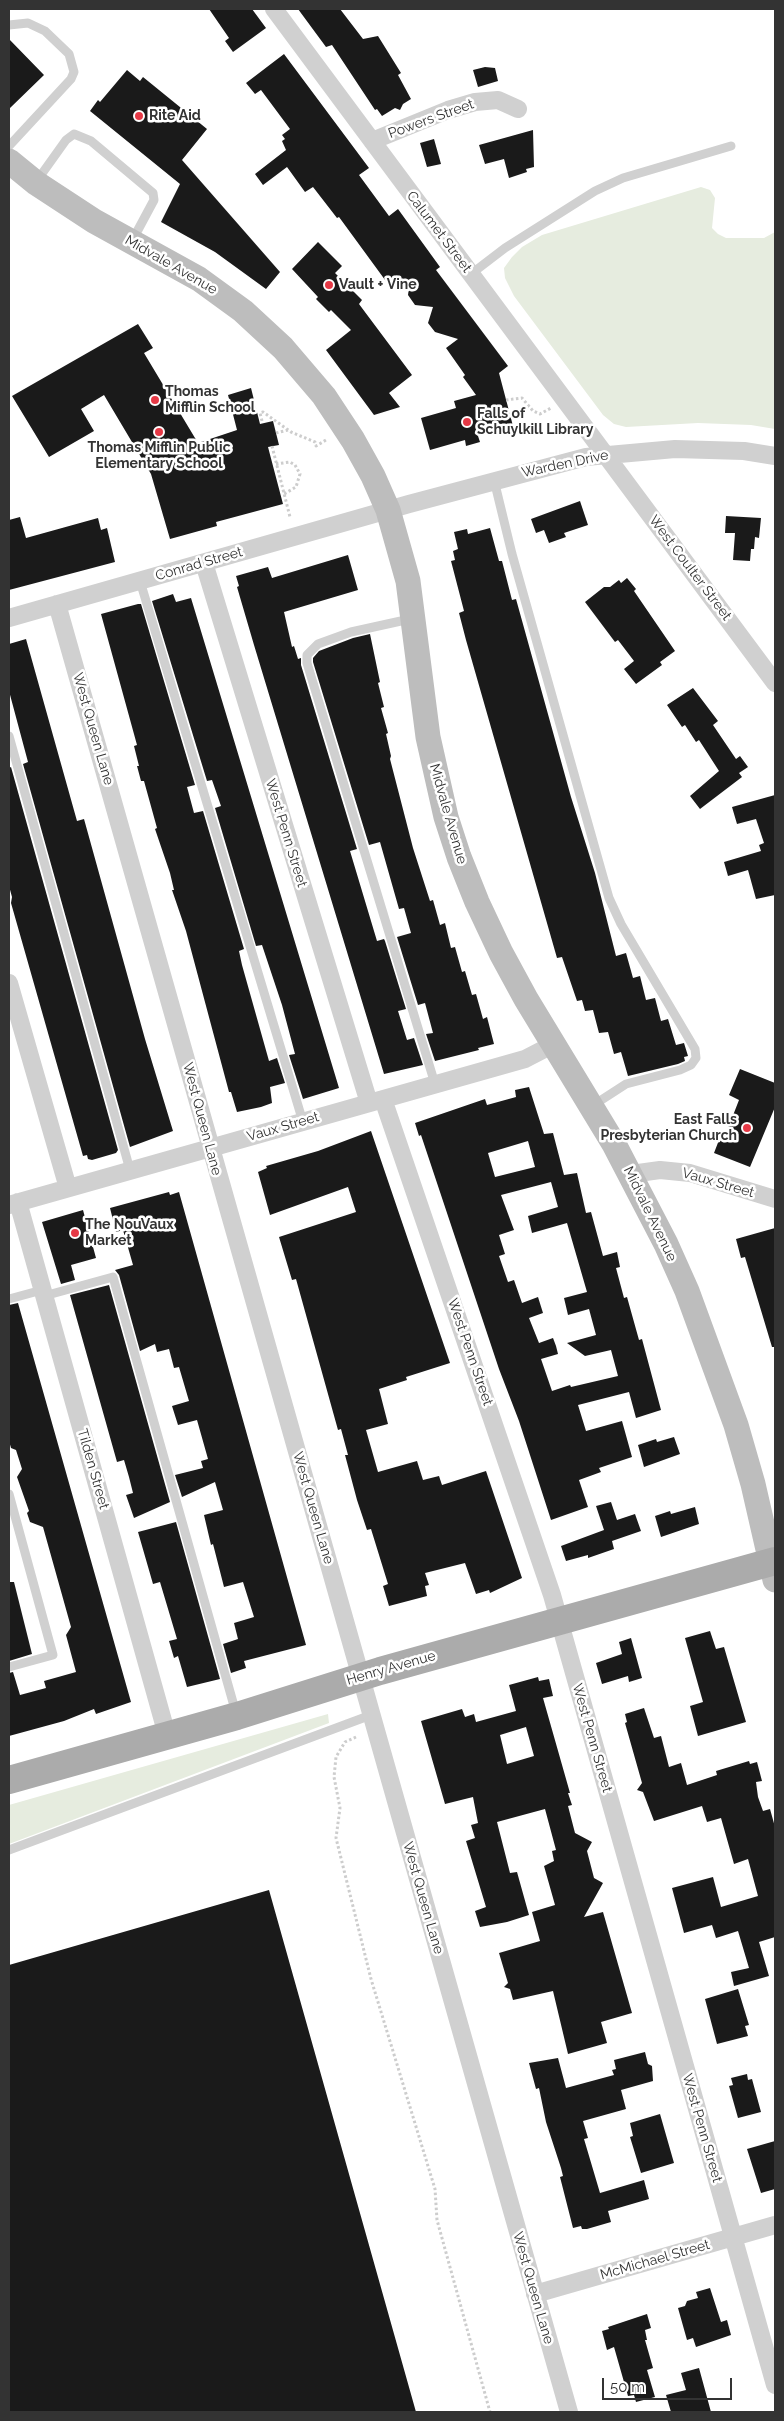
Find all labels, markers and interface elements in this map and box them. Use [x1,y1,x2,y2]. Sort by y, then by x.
street label: Powers Street [386,96,476,142]
place label: Rite Aid [149,108,201,124]
marker: Rite Aid [133,110,145,122]
street label: Calumet Street [403,188,475,276]
street label: Midvale Avenue [122,232,220,298]
place label: Vault + Vine [339,277,417,293]
marker: Vault + Vine [323,279,335,291]
place label: Thomas Mifflin School [165,384,255,417]
marker: Thomas Mifflin School [149,394,161,406]
place label: Falls of Schuylkill Library [477,406,593,438]
marker: Falls of Schuylkill Library [461,416,473,428]
marker: Thomas Mifflin Public Elementary School [153,426,165,438]
place label: Thomas Mifflin Public Elementary School [87,440,231,472]
street label: Warden Drive [520,447,610,481]
street label: West Coulter Street [645,512,735,624]
street label: Conrad Street [154,544,244,584]
street label: West Queen Lane [69,671,117,787]
street label: Midvale Avenue [426,762,470,866]
street label: West Penn Street [262,777,310,889]
street label: West Queen Lane [179,1061,225,1177]
street label: Vaux Street [245,1109,321,1145]
place label: East Falls Presbyterian Church [600,1112,737,1144]
marker: East Falls Presbyterian Church [741,1122,753,1134]
street label: Midvale Avenue [620,1164,680,1264]
street label: Vaux Street [680,1165,756,1201]
place label: The NouVaux Market [85,1217,174,1250]
marker: The NouVaux Market [69,1227,81,1239]
street label: West Penn Street [444,1296,496,1408]
street label: Tilden Street [74,1427,112,1511]
street label: West Queen Lane [289,1450,337,1566]
street label: Henry Avenue [345,1647,437,1689]
street label: West Penn Street [568,1682,616,1794]
street label: West Queen Lane [399,1840,447,1956]
street label: West Penn Street [678,2072,726,2184]
street label: West Queen Lane [509,2230,557,2346]
street label: McMichael Street [598,2236,712,2284]
scale bar [604,2368,734,2400]
text: 50 m [610,2378,645,2396]

